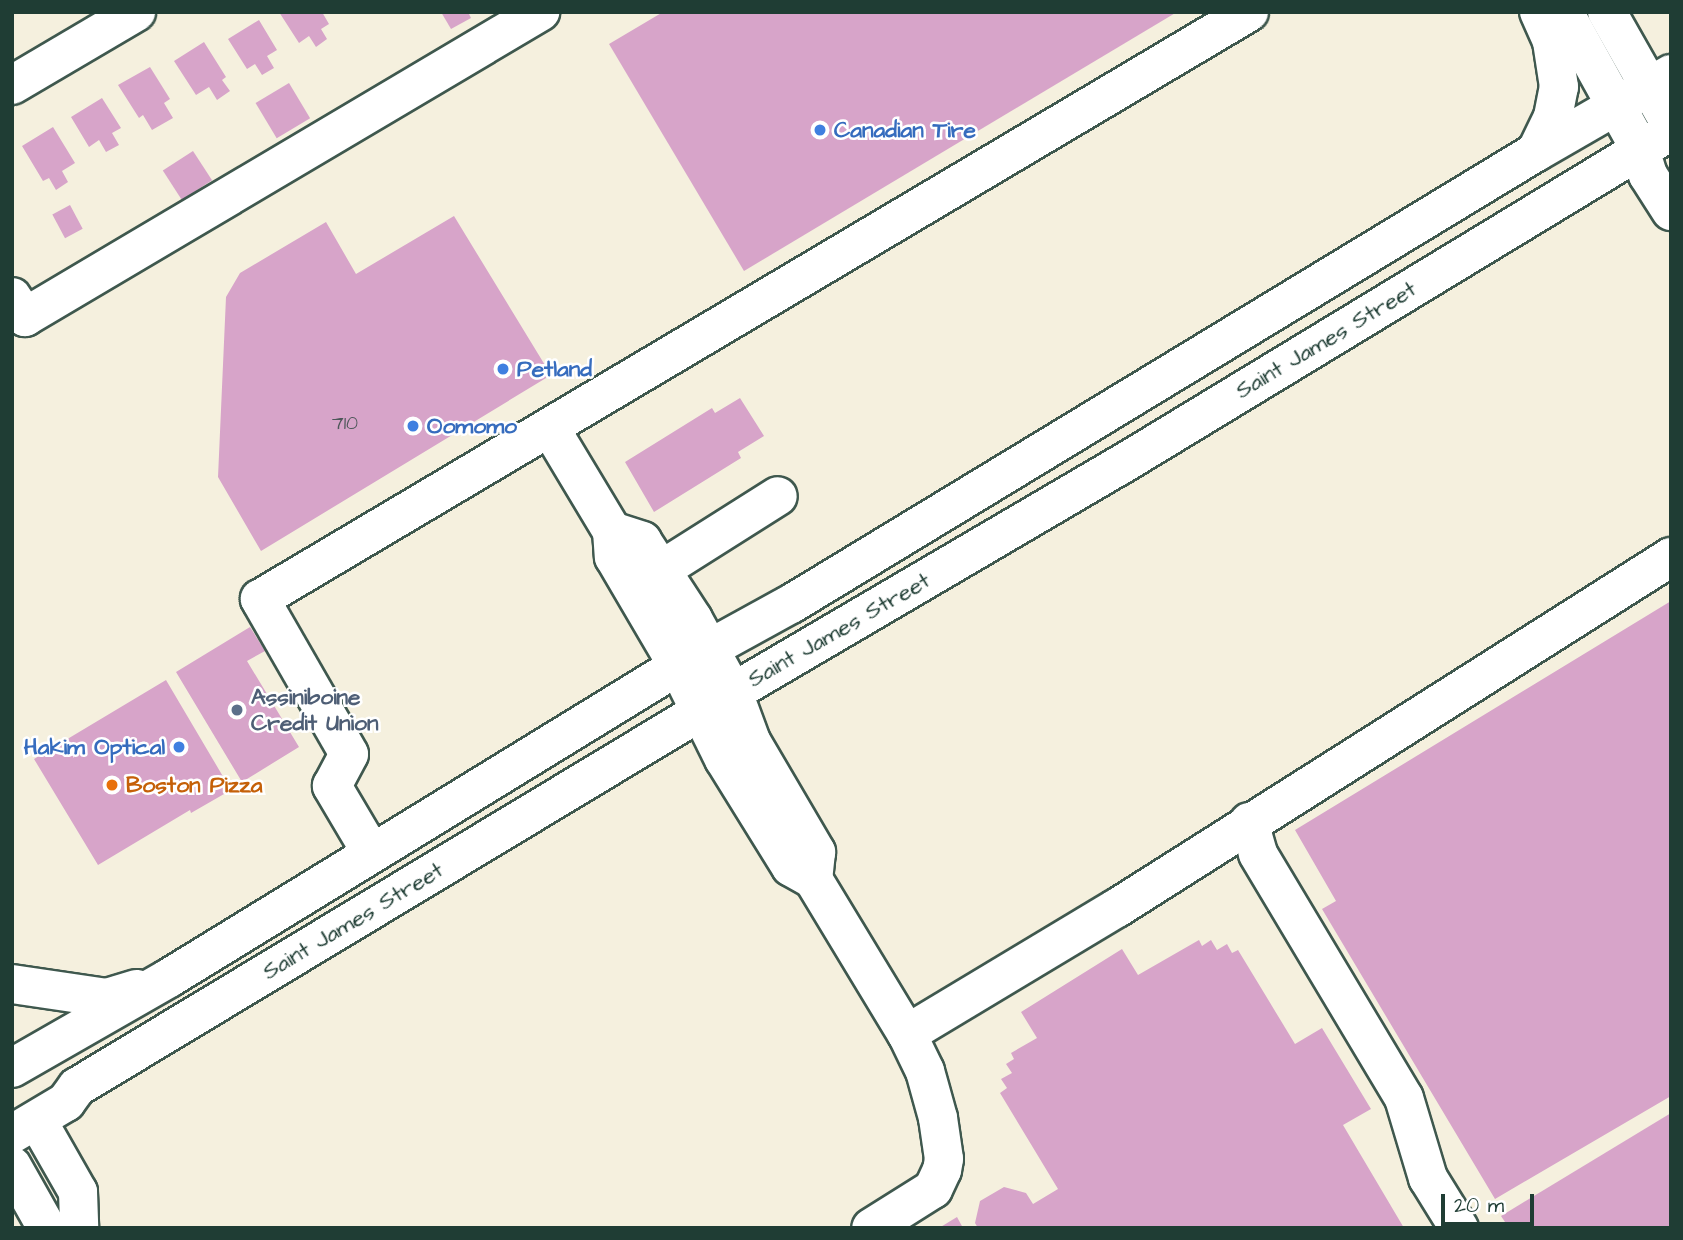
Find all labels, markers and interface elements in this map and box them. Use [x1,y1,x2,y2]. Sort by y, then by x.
place label: Canadian Tire [834,116,976,144]
marker: Canadian Tire [812,122,828,138]
street label: Saint James Street [1231,275,1421,405]
place label: Petland [517,355,592,383]
marker: Petland [495,361,511,377]
place label: Oomomo [427,412,517,440]
house number: 710 [332,413,358,435]
marker: Oomomo [405,418,421,434]
street label: Saint James Street [743,567,935,693]
place label: Assiniboine Credit Union [251,683,379,737]
marker: Assiniboine Credit Union [229,702,245,718]
place label: Hakim Optical [24,733,165,761]
marker: Hakim Optical [171,739,187,755]
place label: Boston Pizza [126,771,262,799]
marker: Boston Pizza [104,777,120,793]
street label: Saint James Street [258,856,448,986]
scale bar [1445,1180,1538,1224]
text: 20 m [1454,1191,1504,1220]

